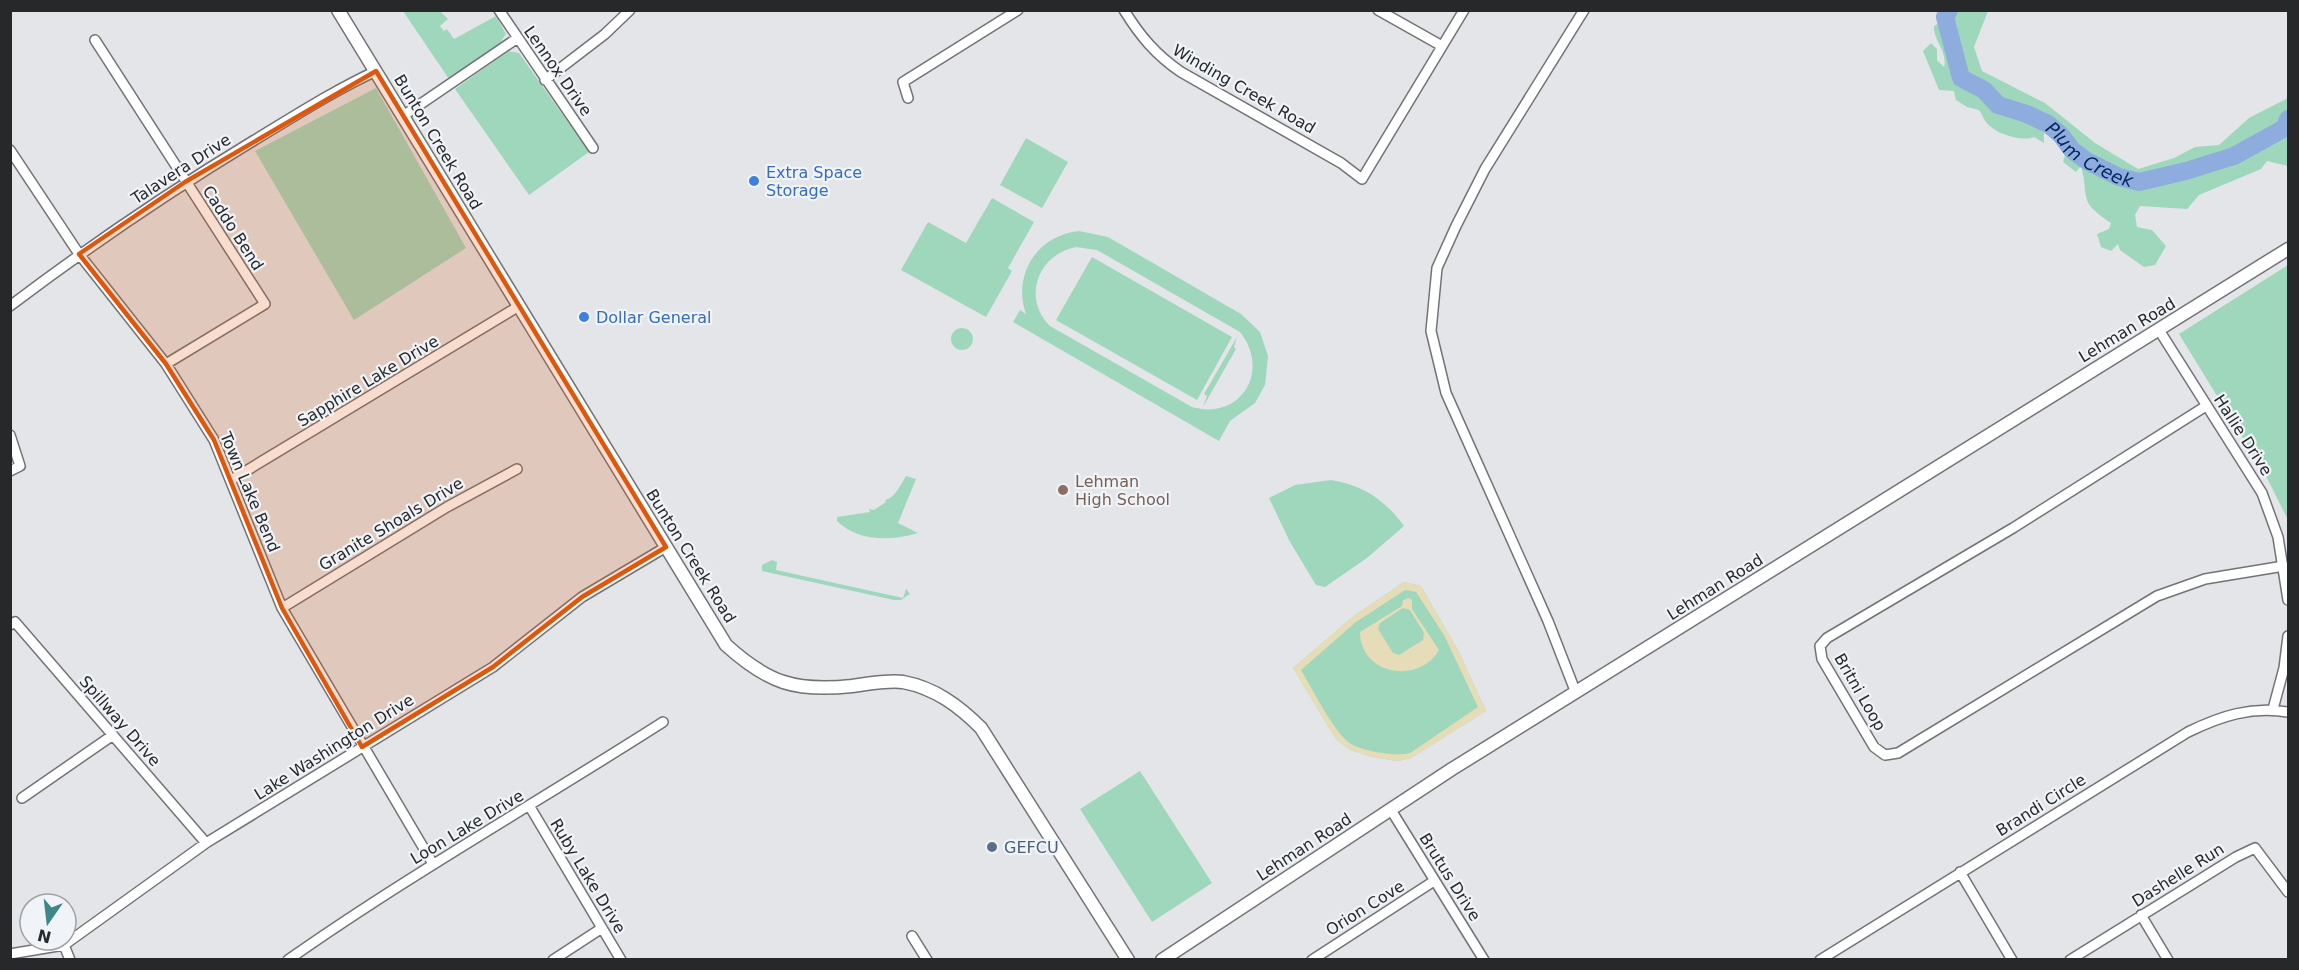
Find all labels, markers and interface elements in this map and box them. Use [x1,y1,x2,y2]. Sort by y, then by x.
street label: Lennox Drive [520,22,596,120]
street label: Winding Creek Road [1169,40,1319,138]
street label: Bunton Creek Road [390,71,486,213]
water label: Plum Creek [2042,117,2137,191]
street label: Talavera Drive [127,130,234,209]
place label: Extra Space Storage [766,163,862,200]
marker: Extra Space Storage [747,174,761,188]
street label: Caddo Bend [199,182,267,274]
street label: Lehman Road [2075,294,2179,366]
place label: Dollar General [596,308,712,327]
marker: Dollar General [577,310,591,324]
street label: Sapphire Lake Drive [294,331,442,431]
street label: Hallie Drive [2210,391,2276,479]
street label: Town Lake Bend [216,428,284,555]
place label: Lehman High School [1075,472,1170,509]
street label: Granite Shoals Drive [315,473,467,575]
marker: Lehman High School [1056,483,1070,497]
street label: Bunton Creek Road [642,486,740,626]
street label: Lehman Road [1664,550,1766,624]
street label: Britni Loop [1830,650,1890,734]
street label: Spillway Drive [76,672,164,770]
street label: Lake Washington Drive [251,690,417,804]
street label: Brandi Circle [1993,770,2089,840]
street label: Loon Lake Drive [407,786,527,868]
street label: Lehman Road [1253,809,1355,885]
street label: Ruby Lake Drive [546,815,630,937]
street label: Brutus Drive [1415,829,1485,925]
place label: GEFCU [1004,838,1059,857]
street label: Dashelle Run [2128,839,2228,911]
marker: GEFCU [985,840,999,854]
street label: Orion Cove [1322,876,1408,940]
north arrow [18,892,78,952]
text: N [36,925,53,947]

